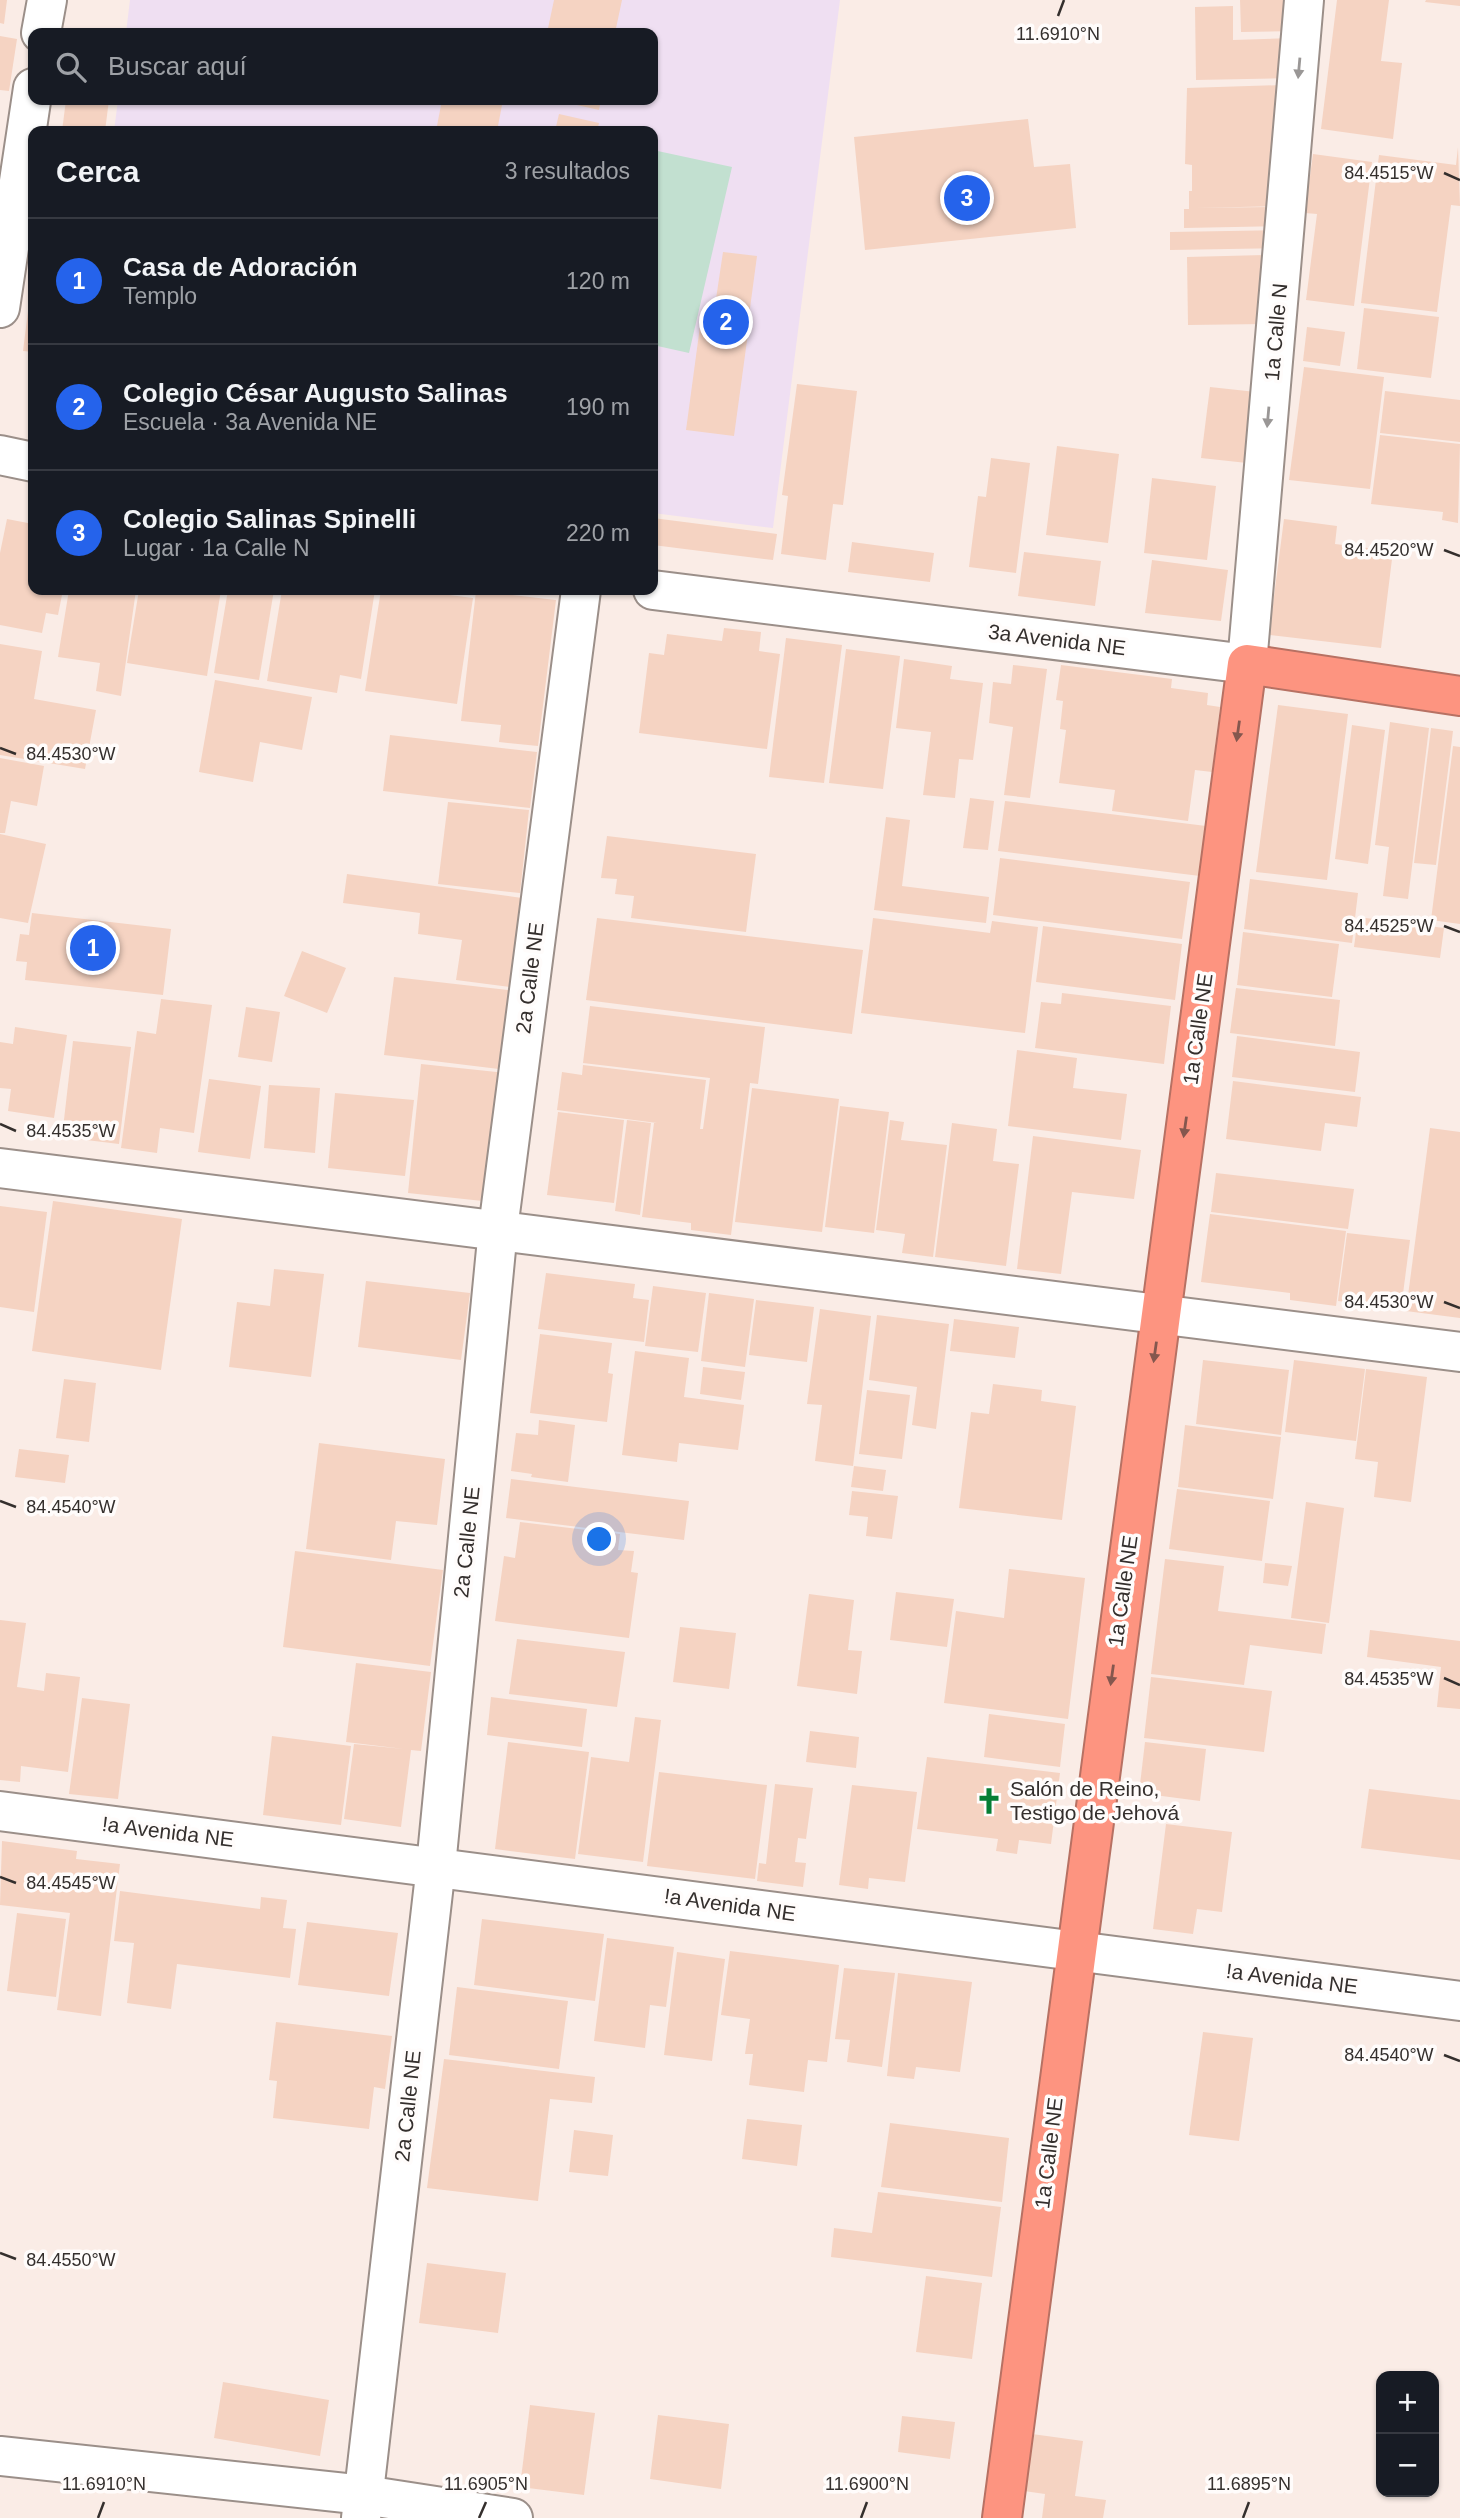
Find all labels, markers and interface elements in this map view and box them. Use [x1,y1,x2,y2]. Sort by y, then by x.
text: 11.6910°N [1016,24,1100,44]
search box [28,28,658,105]
icon: search [52,48,90,86]
text: Buscar aquí [108,51,247,81]
one-way arrow [1293,57,1304,79]
text: Cerca [56,155,139,188]
text: 3 resultados [505,158,630,184]
text: 84.4515°W [1344,163,1434,183]
pin: 3 [944,172,990,224]
text: Casa de Adoración [123,252,358,282]
text: 1 [73,268,85,294]
text: 120 m [566,268,630,294]
street label: 1a Calle N [1260,282,1291,382]
text: Templo [123,283,197,309]
pin: 2 [703,296,749,348]
text: Colegio César Augusto Salinas [123,378,508,408]
text: 2 [73,394,85,420]
text: 190 m [566,394,630,420]
one-way arrow [1262,406,1273,428]
text: Escuela · 3a Avenida NE [123,409,377,435]
text: Colegio Salinas Spinelli [123,504,416,534]
text: 3 [73,520,85,546]
text: 220 m [566,520,630,546]
text: Lugar · 1a Calle N [123,535,310,561]
text: 84.4520°W [1344,540,1434,560]
street label: 3a Avenida NE [987,620,1127,659]
one-way arrow [1232,720,1243,742]
text: 84.4530°W [26,744,116,764]
text: 84.4525°W [1344,916,1434,936]
street label: 2a Calle NE [511,921,548,1035]
pin: 1 [70,922,116,974]
street label: 1a Calle NE [1178,972,1217,1086]
one-way arrow [1180,1116,1191,1138]
text: 84.4535°W [26,1121,116,1141]
text: 84.4530°W [1344,1292,1434,1312]
one-way arrow [1149,1341,1160,1363]
street label: 2a Calle NE [449,1485,484,1599]
text: 84.4540°W [26,1497,116,1517]
your location [582,1522,616,1556]
street label: 1a Calle NE [1103,1534,1142,1648]
one-way arrow [1107,1664,1118,1686]
text: 84.4535°W [1344,1669,1434,1689]
place label: Salón de Reino, Testigo de Jehová [1010,1777,1180,1824]
church icon: Salón de Reino, Testigo de Jehová [974,1786,1004,1816]
street label: !a Avenida NE [101,1812,235,1851]
text: 84.4545°W [26,1873,116,1893]
street label: !a Avenida NE [663,1884,797,1925]
street label: !a Avenida NE [1225,1959,1359,1998]
text: 84.4540°W [1344,2045,1434,2065]
street label: 2a Calle NE [390,2049,425,2163]
street label: 1a Calle NE [1030,2096,1067,2210]
text: 84.4550°W [26,2250,116,2270]
map controls [1376,2371,1439,2497]
button: + [1376,2371,1439,2434]
button: − [1376,2434,1439,2497]
text: 11.6910°N [62,2474,146,2494]
text: 11.6905°N [444,2474,528,2494]
text: 11.6900°N [825,2474,909,2494]
text: 11.6895°N [1207,2474,1291,2494]

